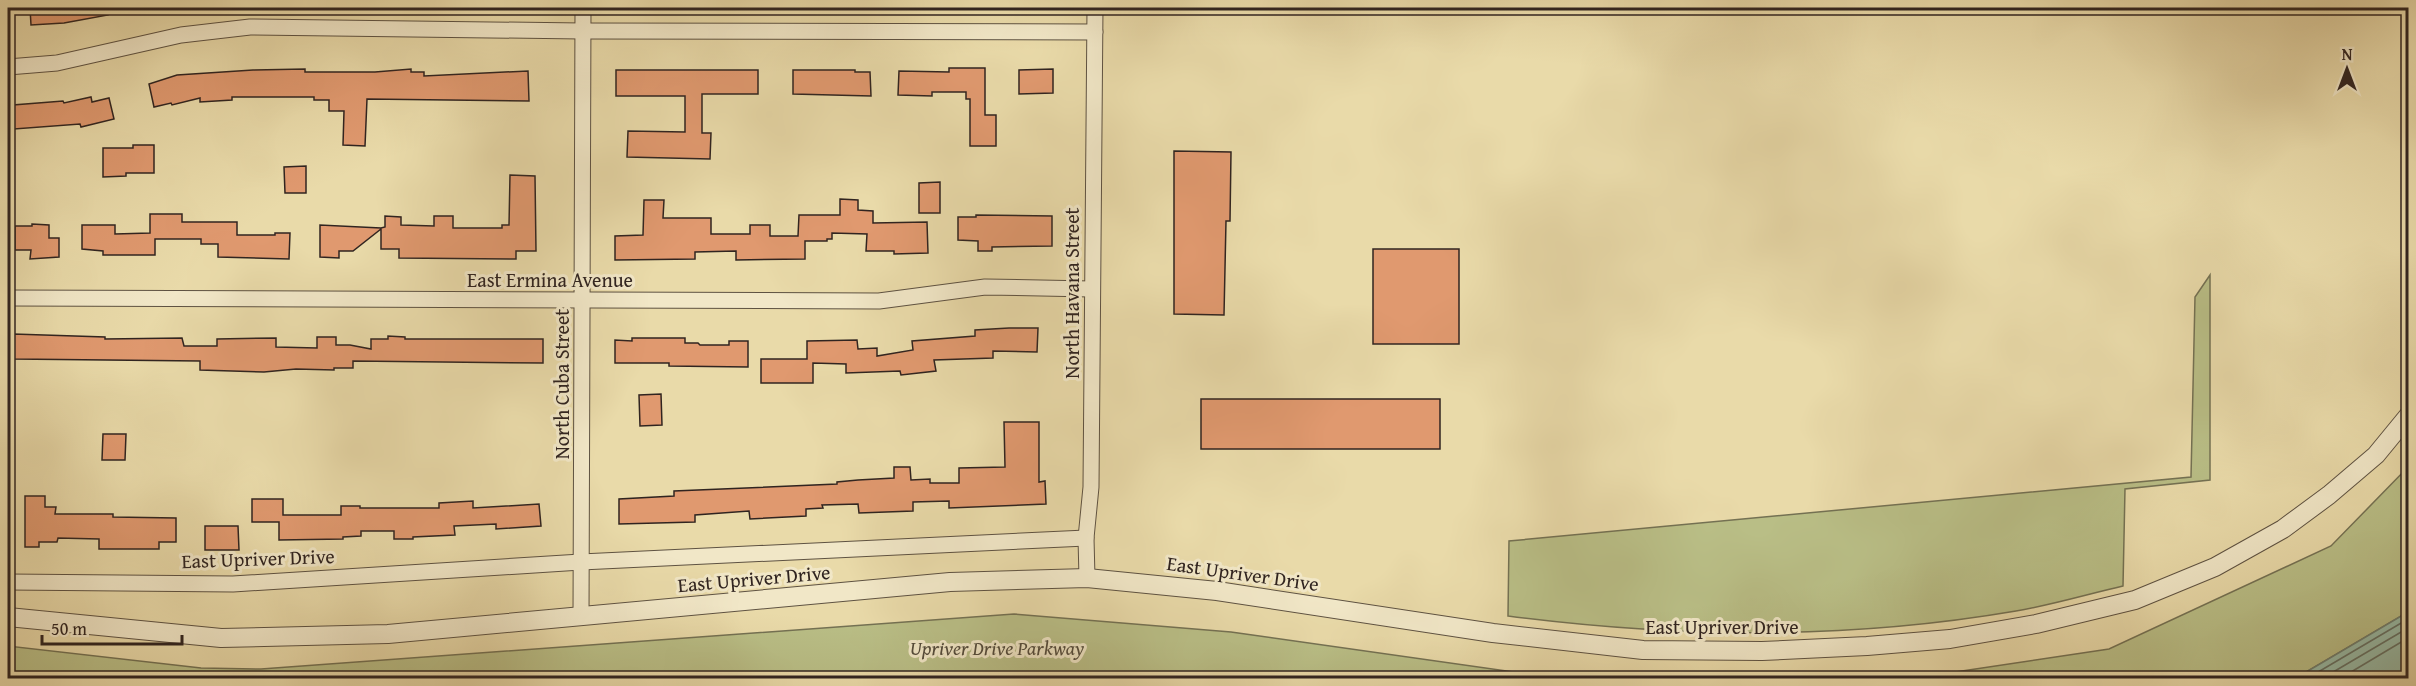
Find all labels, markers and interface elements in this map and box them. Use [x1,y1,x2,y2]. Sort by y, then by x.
north arrow [2317,39,2377,99]
text: N [2342,42,2353,66]
street label: North Havana Street [1057,207,1086,379]
street label: East Ermina Avenue [467,265,633,294]
street label: North Cuba Street [547,309,576,459]
street label: East Upriver Drive [181,541,335,575]
street label: East Upriver Drive [1165,548,1321,598]
street label: East Upriver Drive [676,557,832,599]
scale bar [42,608,182,646]
street label: East Upriver Drive [1645,612,1799,641]
text: 50 m [51,615,87,642]
park label: Upriver Drive Parkway [910,633,1084,662]

